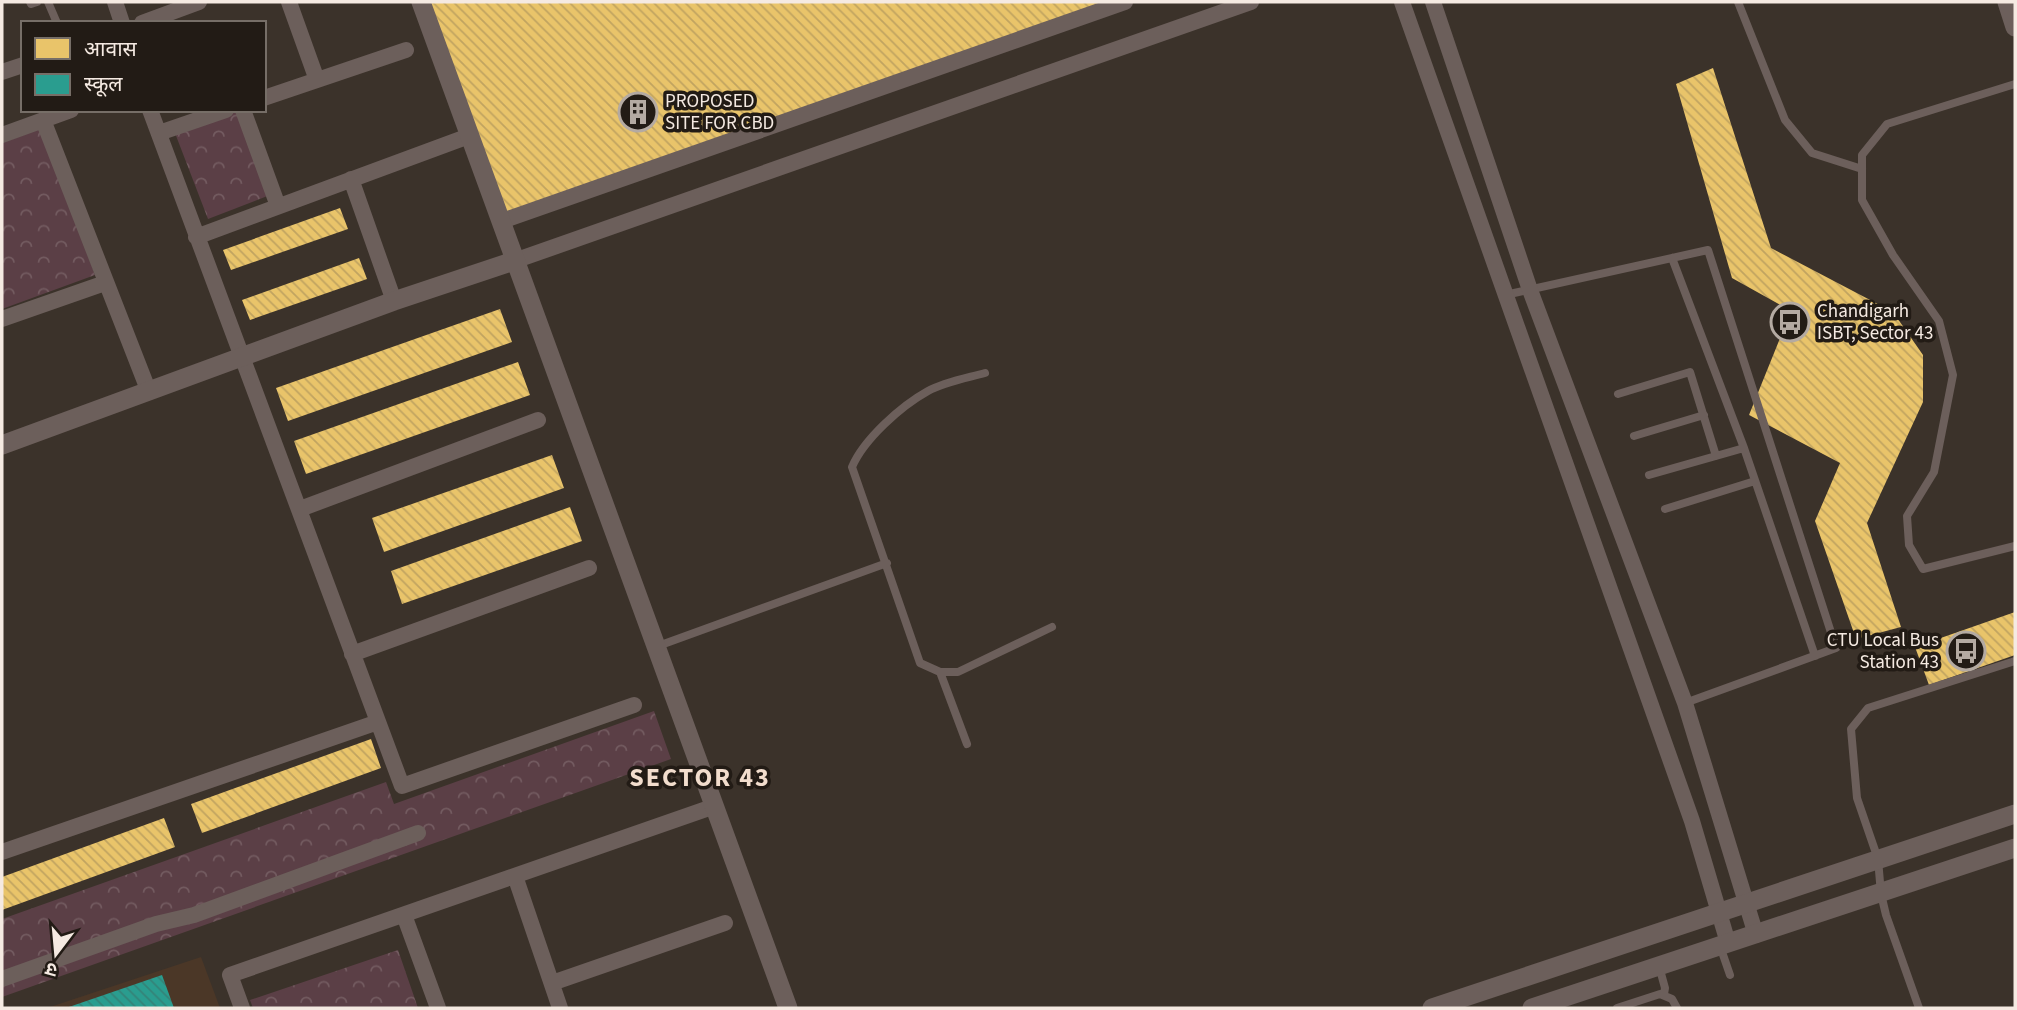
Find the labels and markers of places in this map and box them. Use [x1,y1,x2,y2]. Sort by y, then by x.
place label: PROPOSED SITE FOR CBD [665,88,774,137]
building icon: PROPOSED SITE FOR CBD [617,91,659,133]
place label: Chandigarh ISBT, Sector 43 [1817,298,1933,347]
bus stop icon: Chandigarh ISBT, Sector 43 [1769,301,1811,343]
place label: CTU Local Bus Station 43 [1827,627,1939,676]
bus stop icon: CTU Local Bus Station 43 [1945,630,1987,672]

